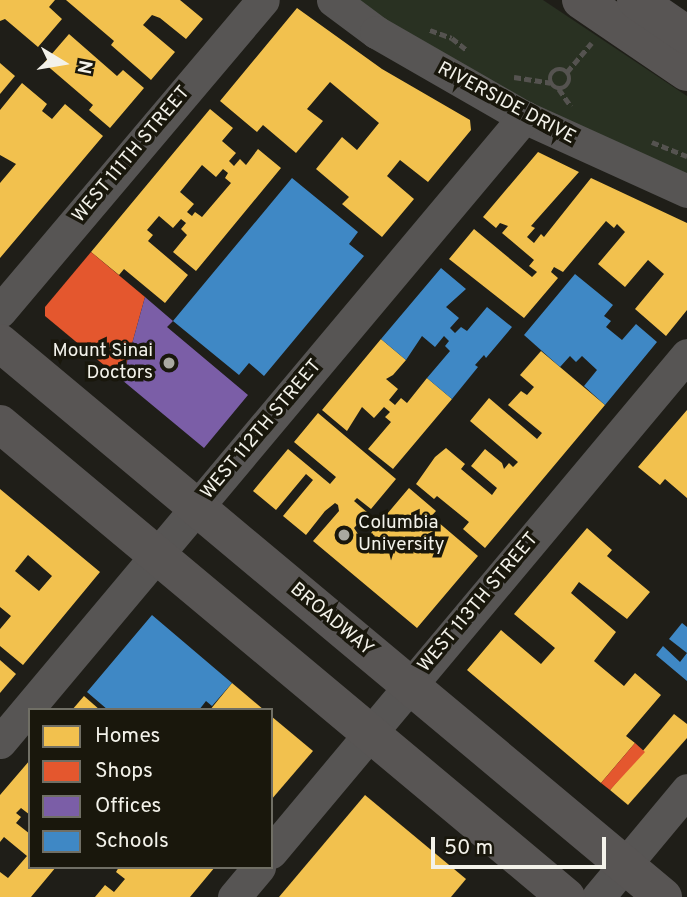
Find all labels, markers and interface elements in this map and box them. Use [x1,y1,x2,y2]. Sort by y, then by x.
north arrow [28,28,98,98]
text: N [71,58,97,76]
street label: RIVERSIDE DRIVE [433,58,579,150]
street label: WEST 111TH STREET [68,82,196,228]
place label: Mount Sinai Doctors [52,341,153,385]
marker: Mount Sinai Doctors [159,353,179,373]
street label: WEST 112TH STREET [197,355,327,505]
place label: Columbia University [358,513,444,557]
marker: Columbia University [336,527,352,543]
street label: WEST 113TH STREET [414,528,544,678]
street label: BROADWAY [285,579,377,661]
legend [28,708,273,869]
text: Homes [95,723,160,750]
text: Shops [95,758,153,785]
text: Offices [95,793,161,820]
scale bar [435,824,610,868]
text: Schools [95,828,169,855]
text: 50 m [444,835,493,862]

